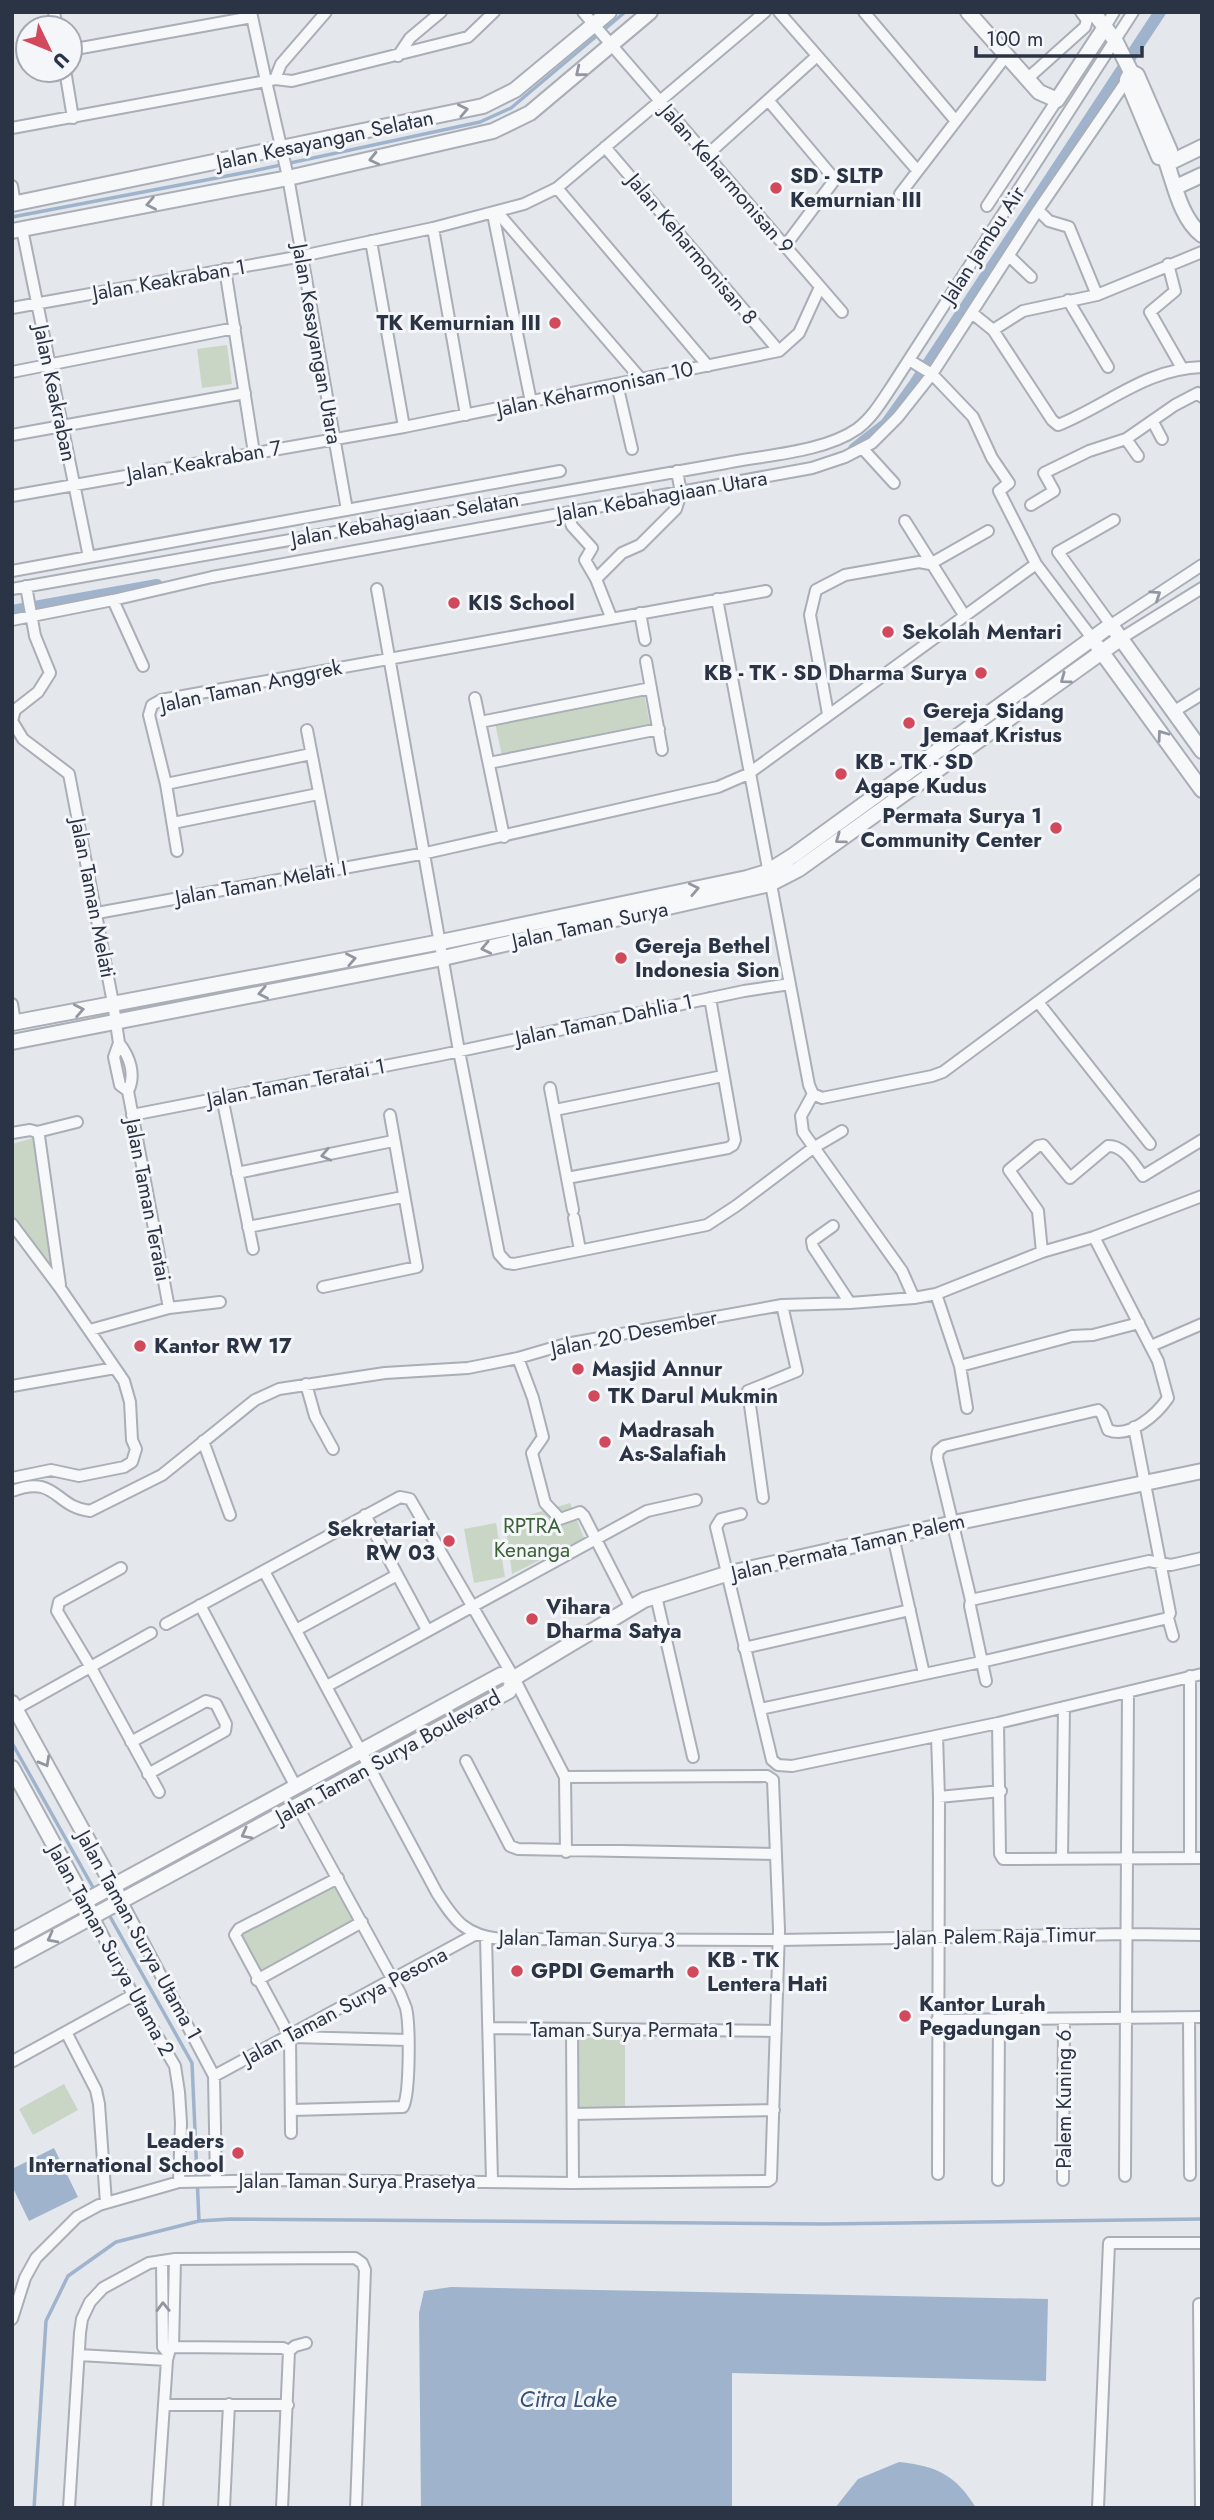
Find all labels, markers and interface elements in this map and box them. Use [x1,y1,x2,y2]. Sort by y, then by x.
north arrow [14,14,84,84]
scale bar [976,14,1142,58]
text: 100 m [986,24,1043,54]
text: U [47,46,75,74]
one-way arrow [575,64,588,76]
street label: Jalan Keharmonisan 9 [651,95,801,261]
street label: Jalan Kesayangan Selatan [211,102,436,178]
one-way arrow [457,104,469,119]
one-way arrow [368,150,380,165]
place label: SD - SLTP Kemurnian III [790,161,922,215]
street label: Jalan Keharmonisan 8 [618,164,764,331]
marker: SD - SLTP Kemurnian III [768,180,784,196]
street label: Jalan Jambu Air [932,180,1033,312]
one-way arrow [145,196,157,211]
street label: Jalan Kesayangan Utara [284,238,349,447]
street label: Jalan Keakraban 1 [87,252,248,309]
place label: TK Kemurnian III [377,308,541,338]
marker: TK Kemurnian III [547,315,563,331]
street label: Jalan Keakraban [25,319,84,464]
street label: Jalan Keharmonisan 10 [491,354,696,425]
street label: Jalan Keakraban 7 [121,433,284,490]
street label: Jalan Kebahagiaan Utara [551,463,770,530]
street label: Jalan Kebahagiaan Selatan [286,484,521,554]
place label: KIS School [468,588,575,618]
one-way arrow [1148,591,1161,603]
marker: KIS School [446,595,462,611]
place label: Sekolah Mentari [902,617,1062,647]
marker: Sekolah Mentari [880,624,896,640]
street label: Jalan Taman Anggrek [155,652,345,721]
place label: KB - TK - SD Dharma Surya [704,658,967,688]
marker: KB - TK - SD Dharma Surya [973,665,989,681]
one-way arrow [1060,670,1073,683]
place label: Gereja Sidang Jemaat Kristus [919,696,1064,750]
marker: Gereja Sidang Jemaat Kristus [901,715,917,731]
one-way arrow [1157,730,1170,743]
place label: KB - TK - SD Agape Kudus [854,747,987,801]
marker: KB - TK - SD Agape Kudus [833,766,849,782]
place label: Permata Surya 1 Community Center [860,801,1042,855]
street label: Jalan Taman Melati [62,813,123,980]
marker: Permata Surya 1 Community Center [1048,820,1064,836]
one-way arrow [835,831,848,844]
street label: Jalan Taman Melati I [170,853,349,913]
one-way arrow [688,883,700,898]
street label: Jalan Taman Surya [506,894,671,957]
place label: Gereja Bethel Indonesia Sion [635,931,780,985]
one-way arrow [480,940,492,955]
marker: Gereja Bethel Indonesia Sion [613,950,629,966]
one-way arrow [345,952,357,967]
one-way arrow [257,985,269,1000]
street label: Jalan Taman Dahlia 1 [510,987,695,1054]
one-way arrow [73,1003,85,1018]
street label: Jalan Taman Teratai 1 [201,1051,388,1116]
street label: Jalan Taman Teratai [117,1113,179,1284]
one-way arrow [320,1146,332,1161]
street label: Jalan 20 Desember [545,1302,721,1364]
place label: Kantor RW 17 [154,1331,292,1361]
marker: Kantor RW 17 [132,1338,148,1354]
place label: Masjid Annur [592,1354,723,1384]
marker: Masjid Annur [570,1361,586,1377]
place label: TK Darul Mukmin [608,1381,778,1411]
marker: TK Darul Mukmin [586,1388,602,1404]
place label: Madrasah As-Salafiah [618,1415,726,1469]
marker: Madrasah As-Salafiah [597,1434,613,1450]
street label: Jalan Permata Taman Palem [725,1506,968,1589]
park label: RPTRA Kenanga [494,1511,570,1565]
place label: Sekretariat RW 03 [327,1514,435,1568]
marker: Sekretariat RW 03 [441,1533,457,1549]
place label: Vihara Dharma Satya [545,1592,682,1646]
marker: Vihara Dharma Satya [524,1611,540,1627]
street label: Jalan Taman Surya Boulevard [267,1683,506,1833]
one-way arrow [37,1755,50,1768]
street label: Jalan Taman Surya Utama 1 [67,1822,209,2045]
one-way arrow [241,1826,253,1840]
street label: Jalan Taman Surya Utama 2 [39,1836,182,2061]
street label: Jalan Palem Raja Timur [893,1919,1097,1953]
street label: Jalan Taman Surya 3 [496,1922,675,1956]
one-way arrow [47,1930,60,1943]
street label: Jalan Taman Surya Pesona [235,1939,453,2074]
place label: KB - TK Lentera Hati [707,1945,827,1999]
place label: GPDI Gemarth [531,1956,675,1986]
marker: GPDI Gemarth [509,1963,525,1979]
marker: KB - TK Lentera Hati [685,1964,701,1980]
place label: Kantor Lurah Pegadungan [919,1989,1046,2043]
marker: Kantor Lurah Pegadungan [897,2008,913,2024]
street label: Taman Surya Permata 1 [530,2015,734,2045]
street label: Palem Kuning 6 [1049,2029,1079,2169]
place label: Leaders International School [28,2126,224,2180]
marker: Leaders International School [230,2145,246,2161]
street label: Jalan Taman Surya Prasetya [235,2166,476,2196]
one-way arrow [155,2302,171,2312]
water label: Citra Lake [519,2382,617,2416]

